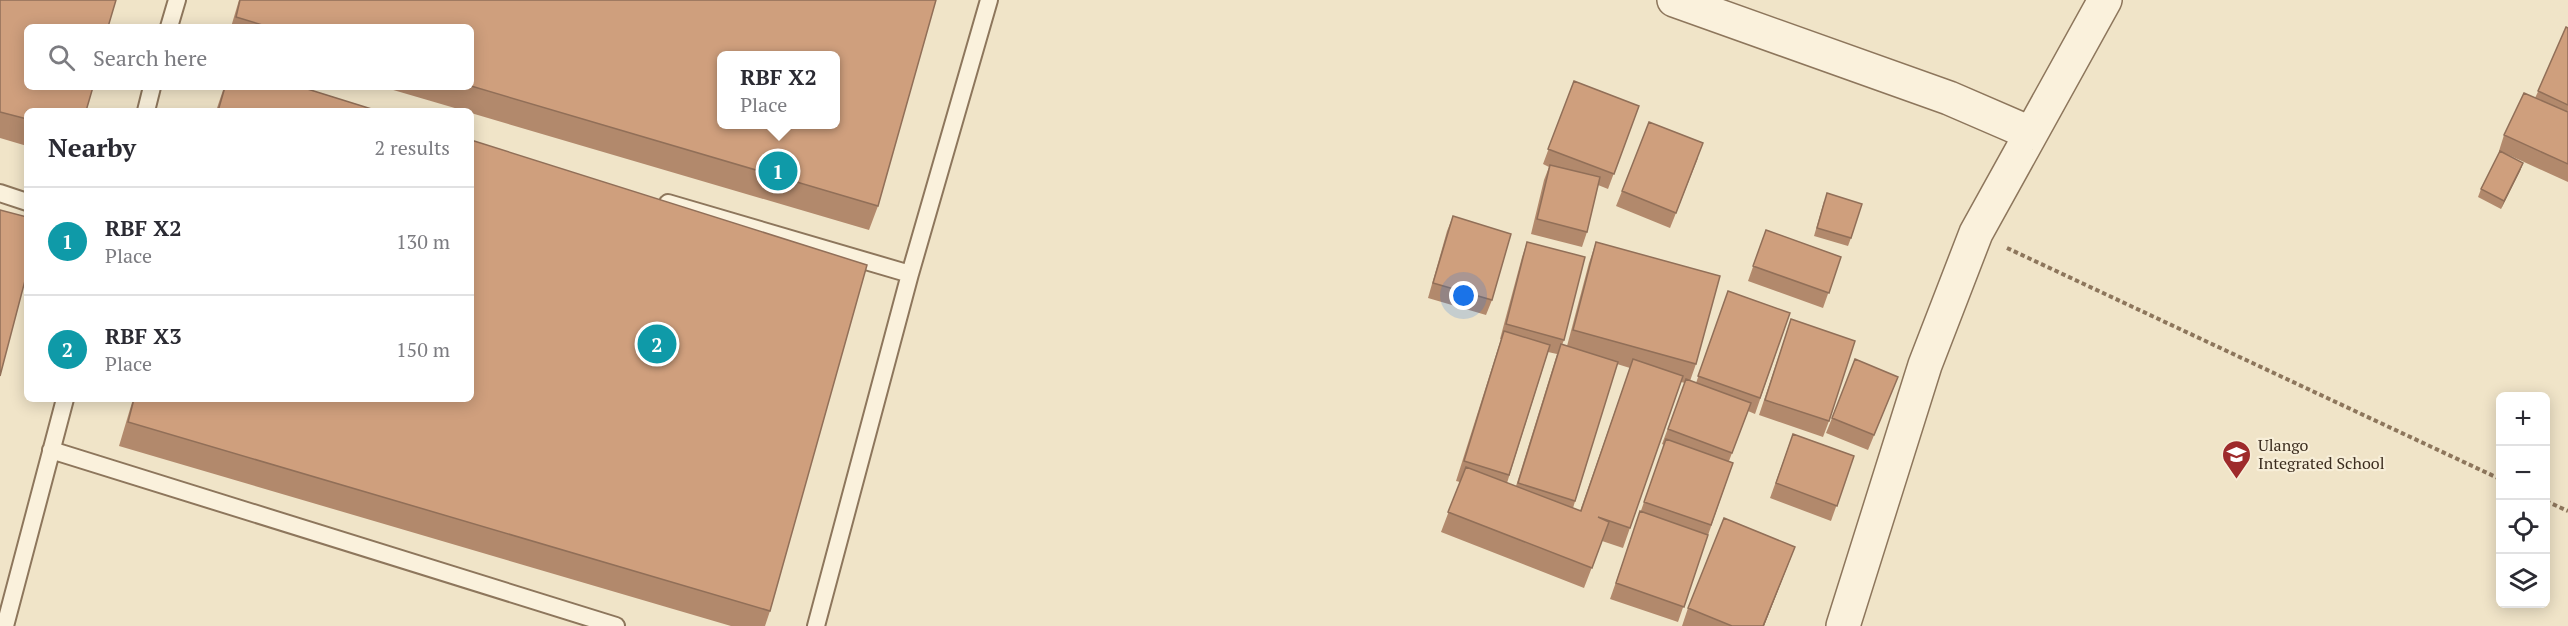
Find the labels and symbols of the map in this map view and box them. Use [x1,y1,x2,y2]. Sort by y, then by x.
pin: 1 [758,148,798,194]
your location [1449,281,1478,310]
pin: 2 [638,322,676,366]
place label: Ulango Integrated School [2258,434,2385,474]
school or university icon: Ulango Integrated School [2221,438,2253,480]

